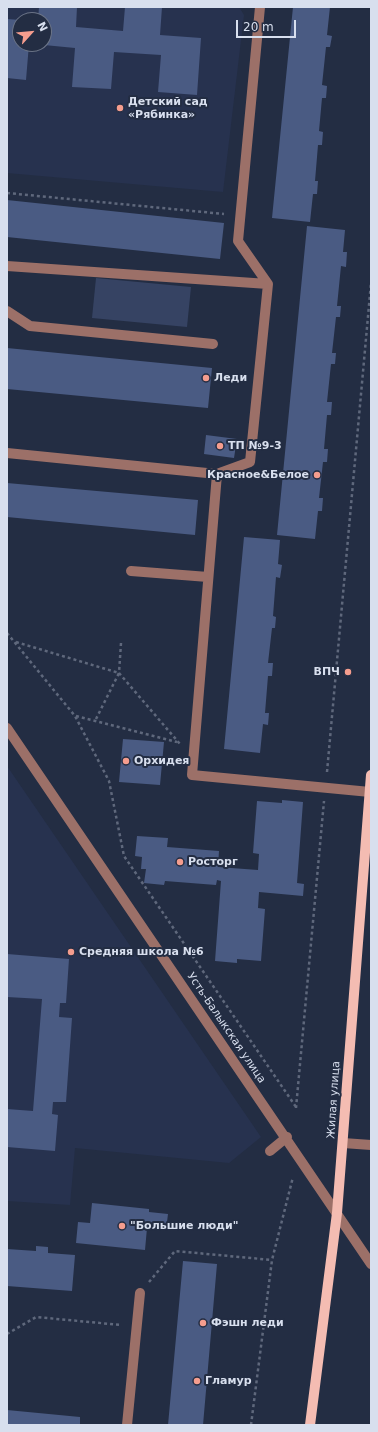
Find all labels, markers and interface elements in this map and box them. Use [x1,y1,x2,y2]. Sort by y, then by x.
north arrow [12,12,52,52]
scale bar [238,12,298,38]
text: N [34,20,50,34]
text: 20 m [243,20,274,34]
place label: Детский сад «Рябинка» [128,95,208,121]
marker: Детский сад «Рябинка» [115,103,125,113]
place label: Леди [214,371,247,385]
marker: Леди [201,373,211,383]
place label: ТП №9-3 [228,439,282,453]
marker: ТП №9-3 [215,441,225,451]
place label: Красное&Белое [207,468,309,482]
marker: Красное&Белое [312,470,322,480]
place label: ВПЧ [314,665,340,679]
marker: ВПЧ [343,667,353,677]
place label: Орхидея [134,754,189,768]
marker: Орхидея [121,756,131,766]
place label: Росторг [188,855,238,869]
marker: Росторг [175,857,185,867]
place label: Средняя школа №6 [79,945,204,959]
marker: Средняя школа №6 [66,947,76,957]
street label: Усть-Балыкская улица [184,970,268,1086]
street label: Жилая улица [325,1061,343,1139]
place label: "Большие люди" [130,1219,238,1233]
marker: "Большие люди" [117,1221,127,1231]
place label: Фэшн леди [211,1316,284,1330]
marker: Фэшн леди [198,1318,208,1328]
place label: Гламур [205,1374,252,1388]
marker: Гламур [192,1376,202,1386]

